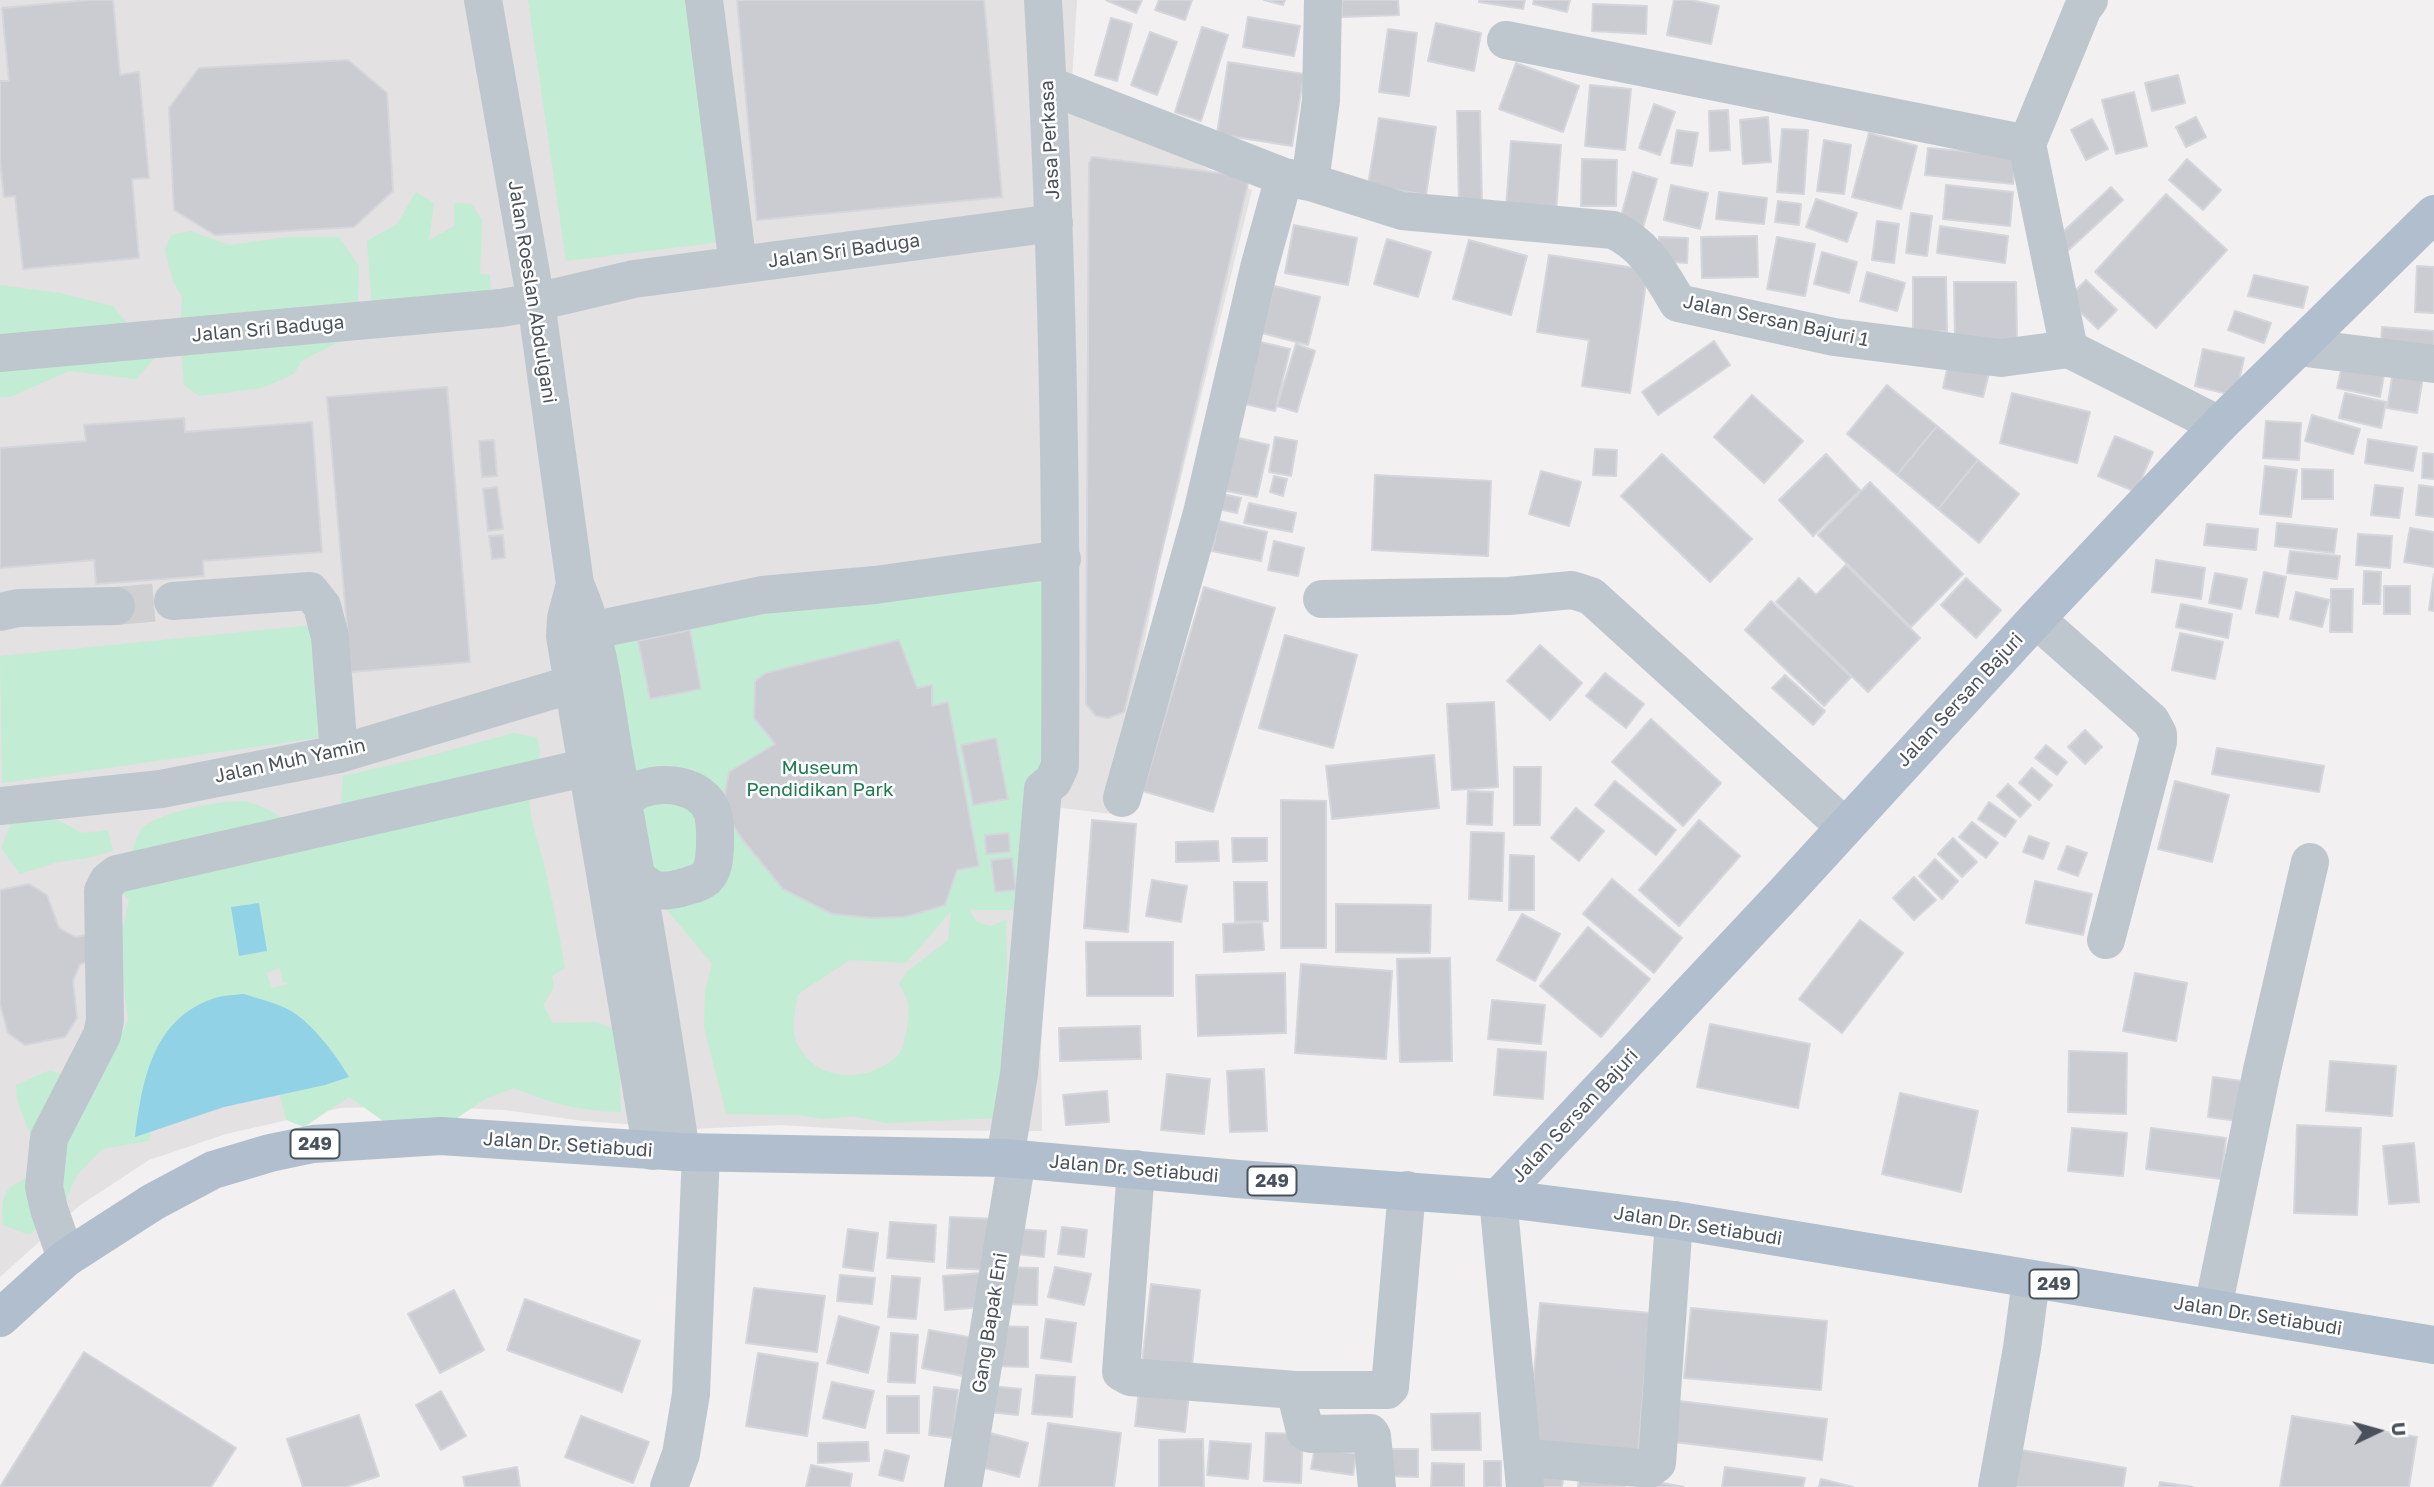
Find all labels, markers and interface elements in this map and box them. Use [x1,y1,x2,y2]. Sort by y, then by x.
street label: Jasa Perkasa [1035,80,1065,200]
street label: Jalan Roeslan Abdulgani [503,179,561,405]
street label: Jalan Sri Baduga [767,229,921,273]
street label: Jalan Sersan Bajuri 1 [1681,290,1871,352]
street label: Jalan Sri Baduga [191,311,345,347]
street label: Jalan Sersan Bajuri [1892,628,2028,772]
street label: Jalan Muh Yamin [212,734,368,788]
park label: Museum Pendidikan Park [746,757,894,801]
street label: Jalan Sersan Bajuri [1507,1044,1643,1188]
street label: Jalan Dr. Setiabudi [482,1128,654,1162]
road number: 249 [290,1129,340,1158]
street label: Jalan Dr. Setiabudi [1048,1150,1220,1188]
road number: 249 [1248,1166,1296,1196]
street label: Jalan Dr. Setiabudi [1612,1201,1784,1251]
street label: Gang Bapak Eni [968,1251,1012,1395]
road number: 249 [2030,1269,2078,1298]
street label: Jalan Dr. Setiabudi [2172,1291,2344,1341]
north arrow [2343,1396,2413,1466]
text: U [2387,1421,2411,1437]

